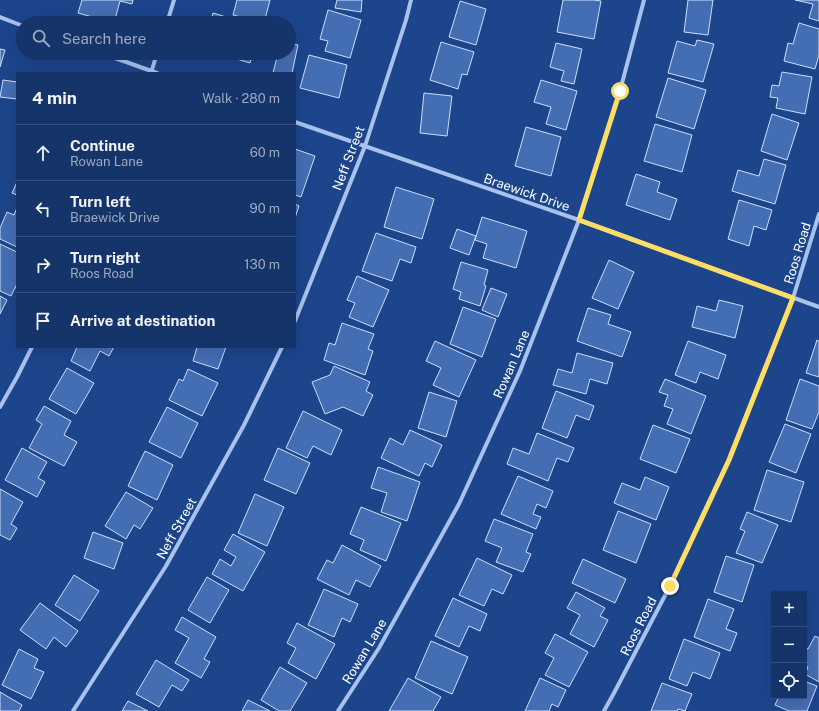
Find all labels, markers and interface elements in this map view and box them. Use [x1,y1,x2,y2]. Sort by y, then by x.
search box [16,16,296,60]
icon: search [30,27,52,49]
text: Search here [62,30,146,47]
route start [611,82,629,100]
text: 4 min [32,88,77,108]
text: Walk · 280 m [202,91,280,106]
street label: Neff Street [329,124,368,193]
text: Continue [70,137,135,154]
icon: ahead [32,142,54,164]
text: 60 m [250,145,280,160]
text: Rowan Lane [70,154,143,169]
street label: Braewick Drive [482,171,572,214]
text: Turn left [70,193,131,210]
icon: left [32,198,54,220]
text: 90 m [250,201,280,216]
text: Braewick Drive [70,210,160,225]
street label: Roos Road [781,220,814,286]
text: Turn right [70,249,140,266]
icon: right [32,254,54,276]
text: 130 m [244,257,280,272]
text: Roos Road [70,266,134,281]
icon: arrive [32,310,54,332]
text: Arrive at destination [70,312,215,329]
street label: Rowan Lane [490,328,533,401]
street label: Neff Street [153,495,199,562]
route end [661,577,679,595]
map controls [771,591,807,699]
button: + [771,591,807,627]
street label: Roos Road [617,594,660,658]
street label: Rowan Lane [339,616,390,686]
button: − [771,627,807,663]
button: locate [771,663,807,699]

